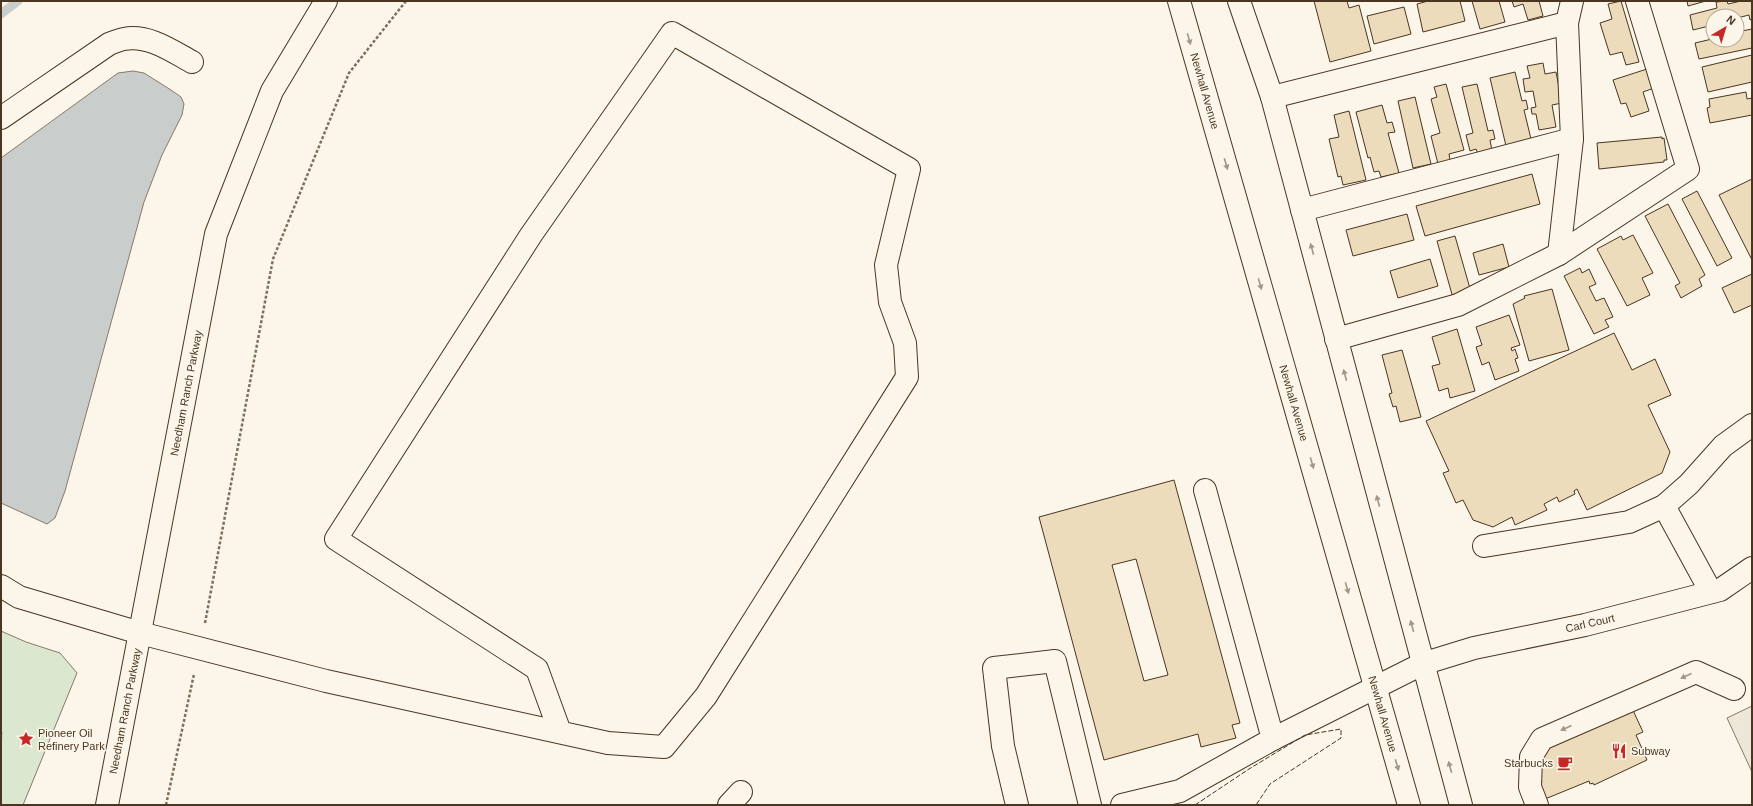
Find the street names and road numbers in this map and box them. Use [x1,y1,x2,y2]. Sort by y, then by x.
street label: Newhall Avenue [1188,52,1222,130]
street label: Needham Ranch Parkway [168,329,204,457]
street label: Newhall Avenue [1277,364,1311,442]
street label: Carl Court [1564,612,1616,634]
street label: Needham Ranch Parkway [107,647,143,775]
street label: Newhall Avenue [1366,675,1400,753]

